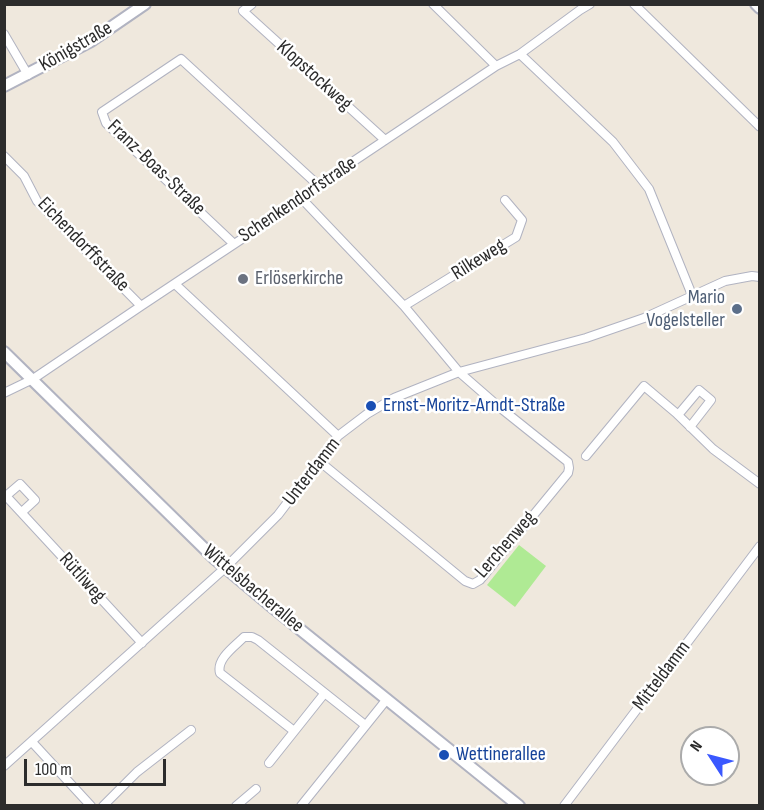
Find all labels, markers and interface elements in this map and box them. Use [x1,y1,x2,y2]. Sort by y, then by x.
street label: Königstraße [35,17,117,77]
street label: Klopstockweg [271,36,357,116]
street label: Franz-Boas-Straße [102,115,210,221]
street label: Schenkendorfstraße [235,152,361,248]
street label: Eichendorffstraße [32,193,134,297]
street label: Rilkeweg [448,234,510,286]
place label: Erlöserkirche [255,267,343,291]
marker: Erlöserkirche [236,272,250,286]
place label: Mario Vogelsteller [646,286,725,333]
marker: Mario Vogelsteller [730,302,744,316]
place label: Ernst-Moritz-Arndt-Straße [383,394,565,418]
marker: Ernst-Moritz-Arndt-Straße [364,399,378,413]
street label: Unterdamm [278,433,346,511]
street label: Lerchenweg [470,507,542,583]
street label: Wittelsbacherallee [197,540,309,638]
street label: Rütliweg [53,548,111,608]
street label: Mitteldamm [628,636,696,716]
north arrow [680,726,740,786]
text: N [686,737,707,755]
place label: Wettinerallee [456,743,546,767]
scale bar [27,747,170,785]
marker: Wettinerallee [437,748,451,762]
text: 100 m [35,759,72,780]

